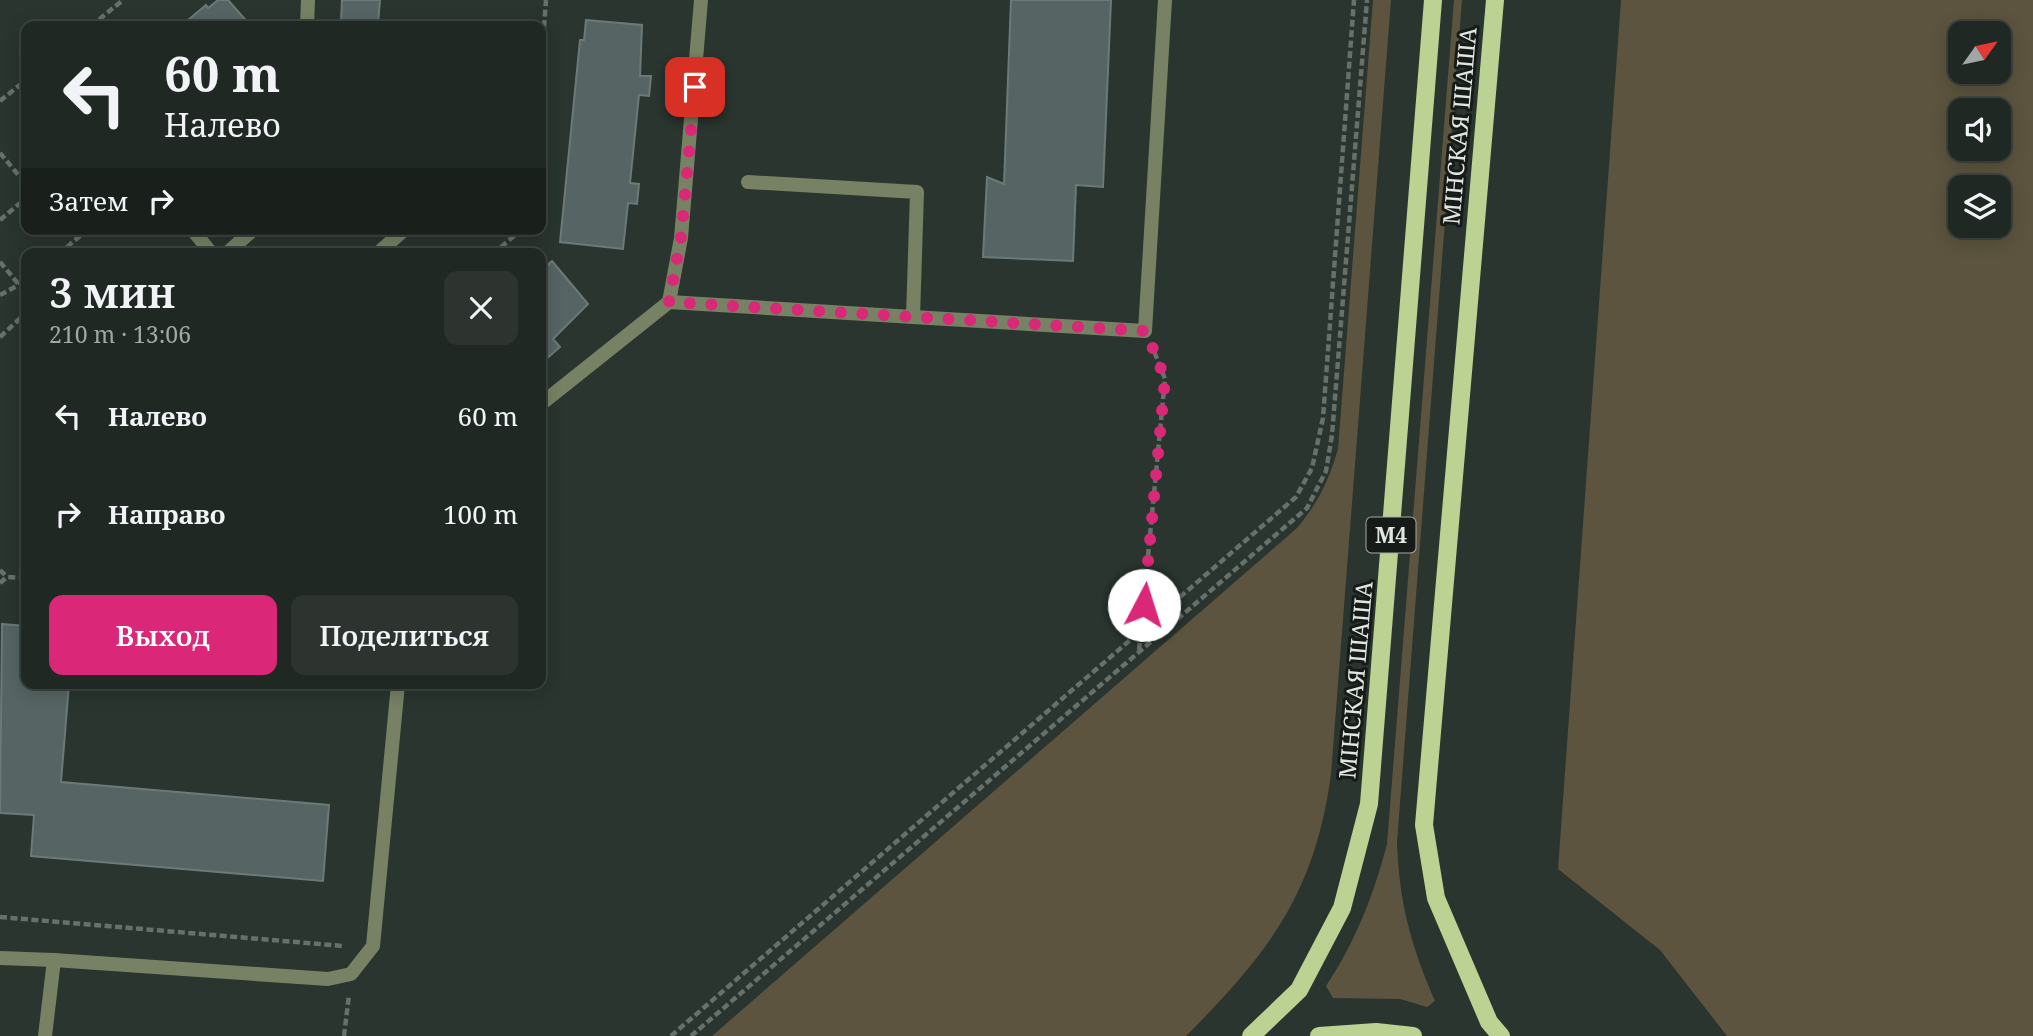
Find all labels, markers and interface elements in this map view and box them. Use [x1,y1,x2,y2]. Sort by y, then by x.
north arrow [1948,21,2011,84]
map controls [1948,21,2011,238]
street label: МІНСКАЯ ШАША [1434,25,1484,226]
text: 60 m [164,40,280,106]
icon: left [49,49,140,140]
pin [665,57,725,117]
icon: arrive [676,68,714,106]
button: sound [1948,98,2011,161]
text: Налево [164,103,281,146]
button: layers [1948,175,2011,238]
icon: right [142,182,180,220]
text: Затем [49,183,128,219]
text: 3 мин [49,263,176,320]
button: close [444,271,518,345]
text: 210 m · 13:06 [49,318,191,350]
icon: left [49,397,87,435]
text: Налево [108,398,207,434]
text: 60 m [458,398,518,434]
icon: right [49,495,87,533]
text: Направо [108,496,226,532]
text: 100 m [443,496,518,532]
road number: М4 [1366,518,1416,552]
position arrow [1107,568,1181,642]
street label: МІНСКАЯ ШАША [1330,579,1380,780]
button: Выход [49,595,277,675]
button: Поделиться [291,595,518,675]

